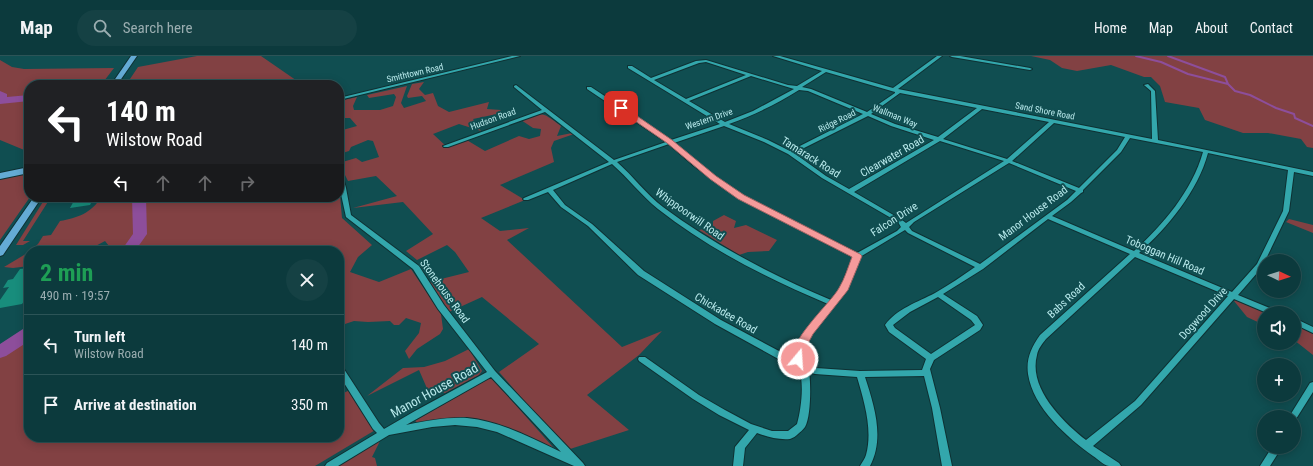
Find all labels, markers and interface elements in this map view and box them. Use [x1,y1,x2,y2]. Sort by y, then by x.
search box [77,10,357,46]
text: Map [20,16,53,39]
icon: search [91,17,113,39]
text: Search here [123,19,193,37]
text: Home [1094,20,1127,36]
text: Map [1149,20,1173,36]
text: About [1195,20,1228,36]
text: Contact [1250,20,1293,36]
street label: Smithtown Road [386,62,444,84]
pin [604,91,638,125]
text: 140 m [106,95,176,128]
icon: left [40,96,92,148]
icon: arrive [610,97,632,119]
street label: Sand Shore Road [1014,100,1076,122]
street label: Wallman Way [871,102,919,130]
street label: Hudson Road [469,106,517,132]
street label: Western Drive [684,106,734,132]
street label: Ridge Road [817,108,857,134]
text: Wilstow Road [106,129,202,150]
street label: Clearwater Road [858,133,926,180]
street label: Tamarack Road [779,134,843,181]
icon: left [110,172,132,194]
icon: ahead [152,172,174,194]
icon: ahead [194,172,216,194]
icon: right [236,172,258,194]
street label: Manor House Road [996,183,1070,243]
street label: Whippoorwill Road [653,186,727,243]
street label: Falcon Drive [868,199,920,239]
street label: Toboggan Hill Road [1123,233,1206,278]
north arrow [1257,254,1301,298]
map controls [1257,254,1301,454]
street label: Stonehouse Road [417,257,472,326]
text: 2 min [40,259,93,287]
button: close [286,259,328,301]
street label: Babs Road [1045,280,1088,321]
street label: Dogwood Drive [1177,285,1230,342]
text: 490 m · 19:57 [40,288,110,303]
street label: Chickadee Road [692,290,759,337]
button: sound [1257,306,1301,350]
text: Turn left [74,328,125,346]
icon: left [40,334,62,356]
text: 140 m [291,336,328,354]
position arrow [777,338,819,380]
text: Wilstow Road [74,346,144,361]
button: + [1257,358,1301,402]
street label: Manor House Road [388,360,481,421]
icon: arrive [40,394,62,416]
text: Arrive at destination [74,396,197,414]
text: 350 m [291,396,328,414]
button: − [1257,410,1301,454]

